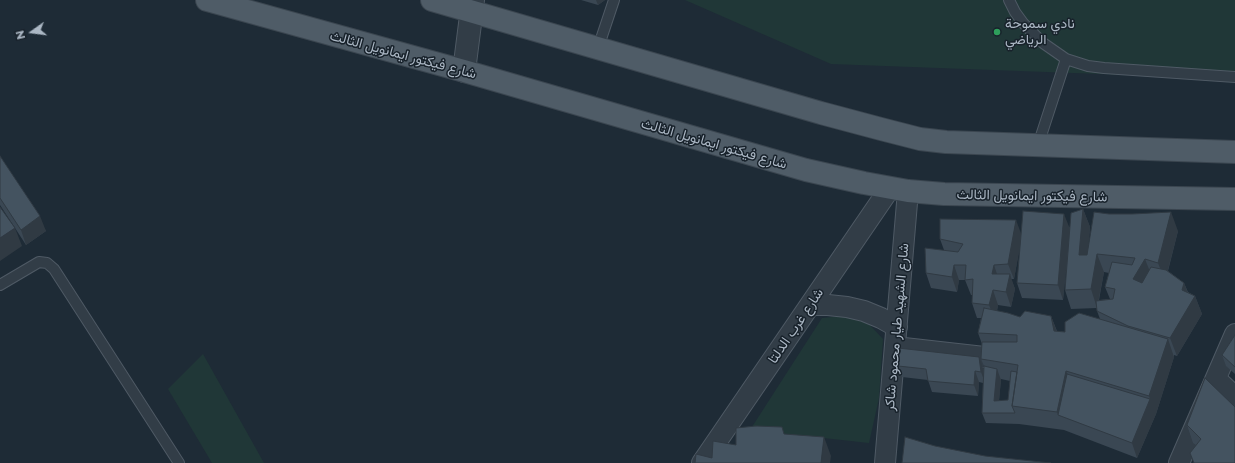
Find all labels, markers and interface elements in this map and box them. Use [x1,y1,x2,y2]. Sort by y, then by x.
north arrow [12,12,52,52]
place label: نادي سموحة الرياضي [1005,16,1075,48]
street label: شارع فيكتور ايمانويل الثالث [328,27,478,83]
marker: نادي سموحة الرياضي [992,27,1002,37]
text: N [12,29,28,41]
street label: شارع فيكتور ايمانويل الثالث [639,115,789,173]
street label: شارع فيكتور ايمانويل الثالث [956,186,1108,206]
street label: شارع الشهيد طيار محمود شاكر [881,242,913,412]
street label: شارع غرب الدلتا [765,285,827,367]

